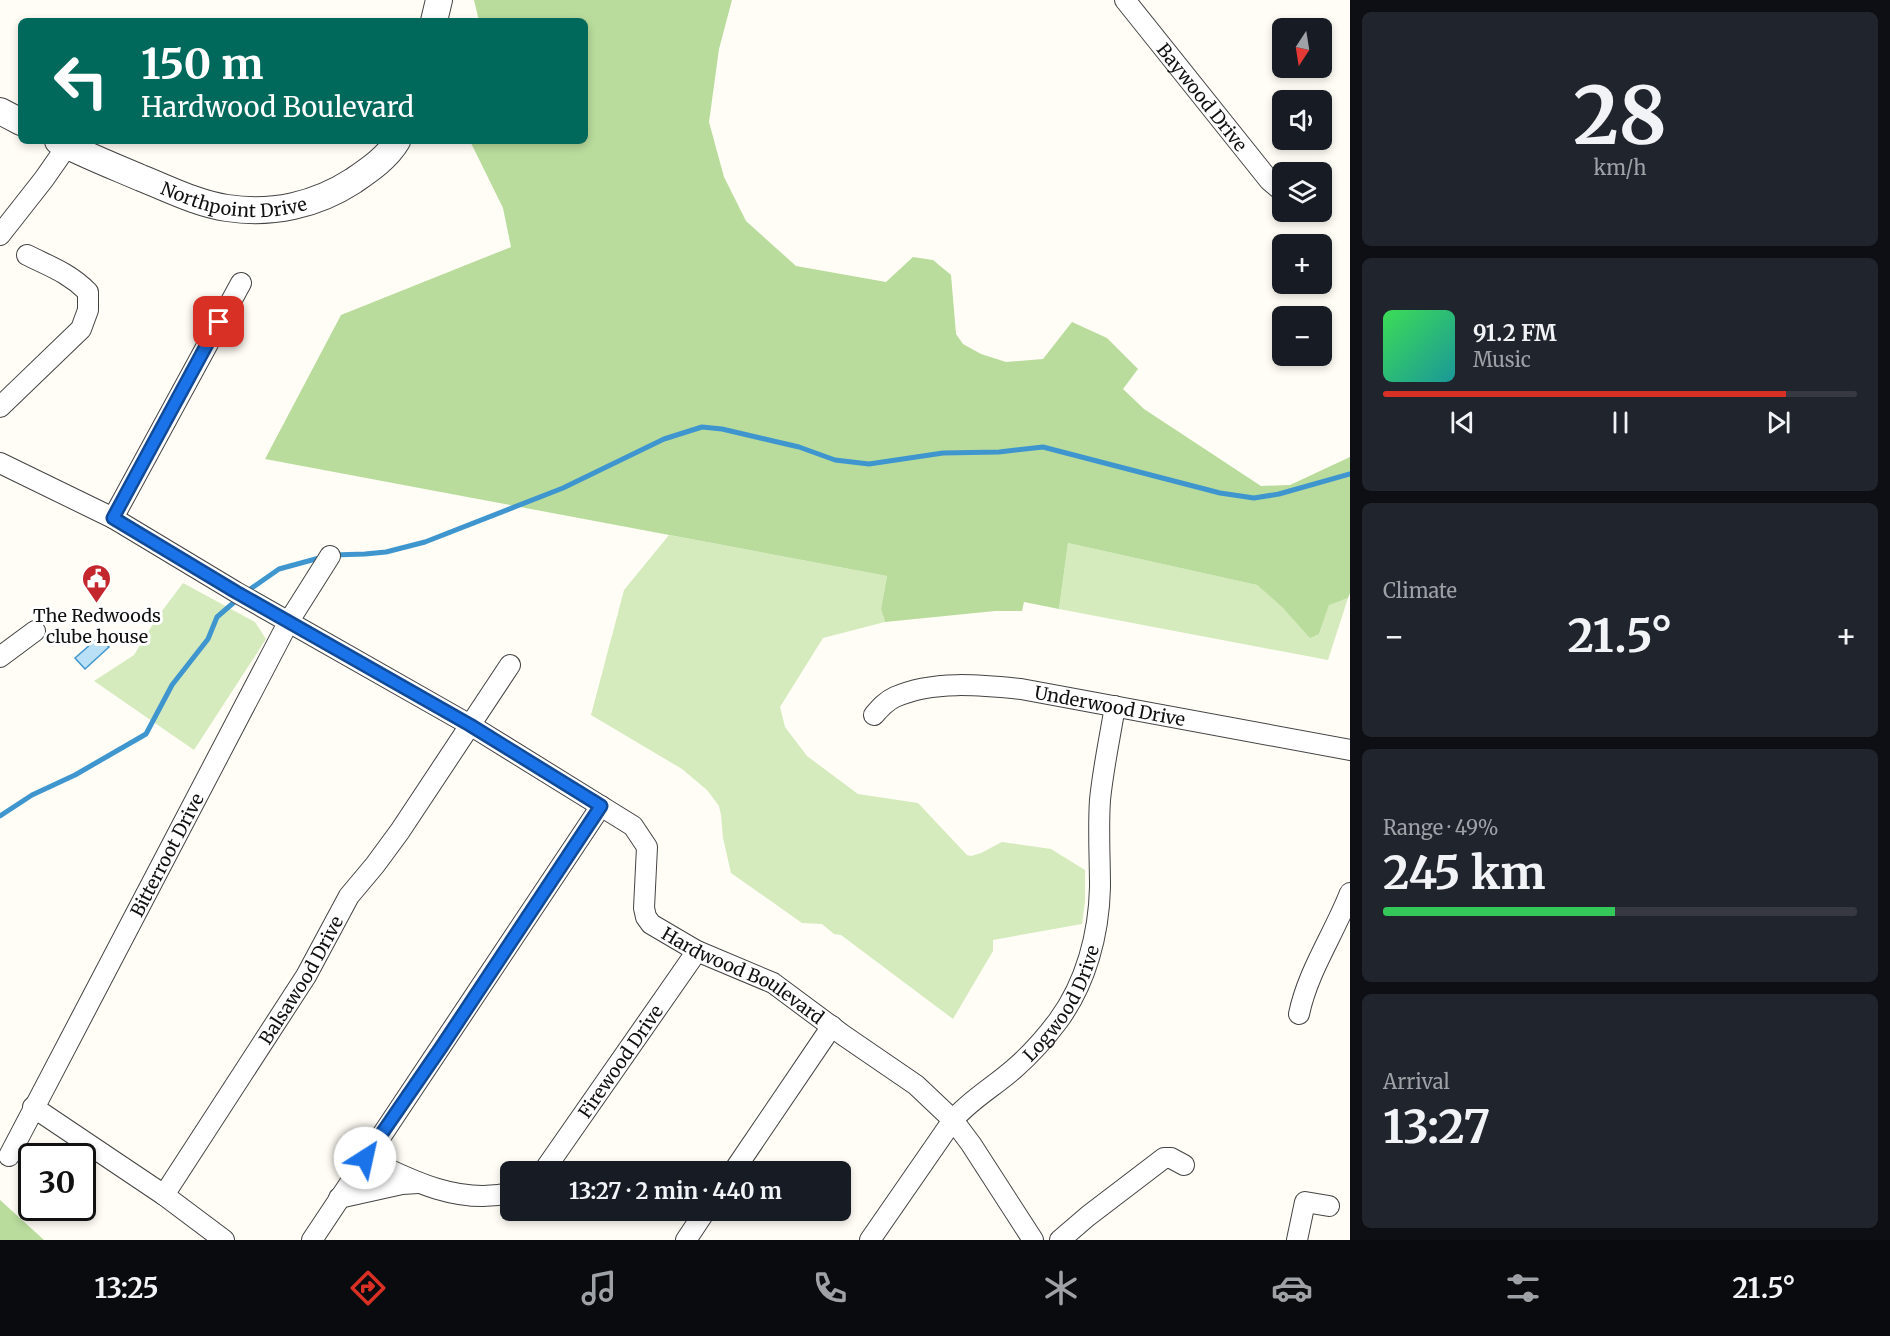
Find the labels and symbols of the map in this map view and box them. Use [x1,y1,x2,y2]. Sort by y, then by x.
north arrow [1272,18,1332,78]
street label: Baywood Drive [1152,38,1253,156]
street label: Northpoint Drive [158,176,309,222]
pin [193,296,244,347]
public building icon: The Redwoods clube house [81,562,113,604]
place label: The Redwoods clube house [33,604,161,648]
street label: Underwood Drive [1033,680,1187,731]
street label: Bitterroot Drive [125,789,208,920]
street label: Balsawood Drive [253,912,348,1048]
street label: Hardwood Boulevard [658,921,829,1029]
street label: Logwood Drive [1018,943,1104,1066]
street label: Firewood Drive [573,1000,668,1122]
position arrow [333,1126,397,1190]
speed limit sign: 30 [18,1143,96,1221]

